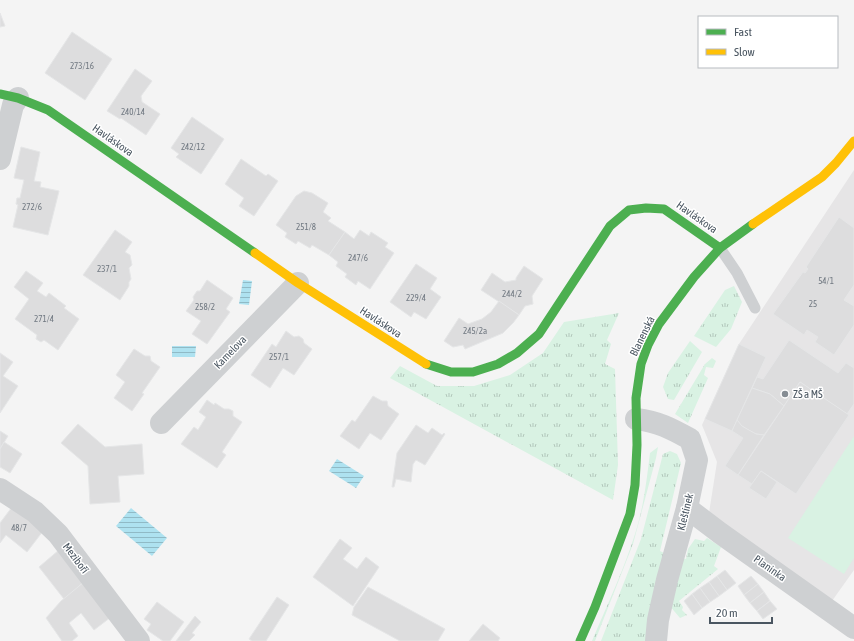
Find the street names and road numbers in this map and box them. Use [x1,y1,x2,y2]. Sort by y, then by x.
street label: Havláskova [90,122,136,158]
street label: Havláskova [674,199,720,235]
street label: Havláskova [358,304,404,340]
street label: Blanenská [627,314,657,358]
street label: Kamelova [212,333,248,371]
street label: Kleštínek [675,492,695,532]
street label: Meziboří [61,540,92,576]
street label: Planinka [752,553,788,583]

